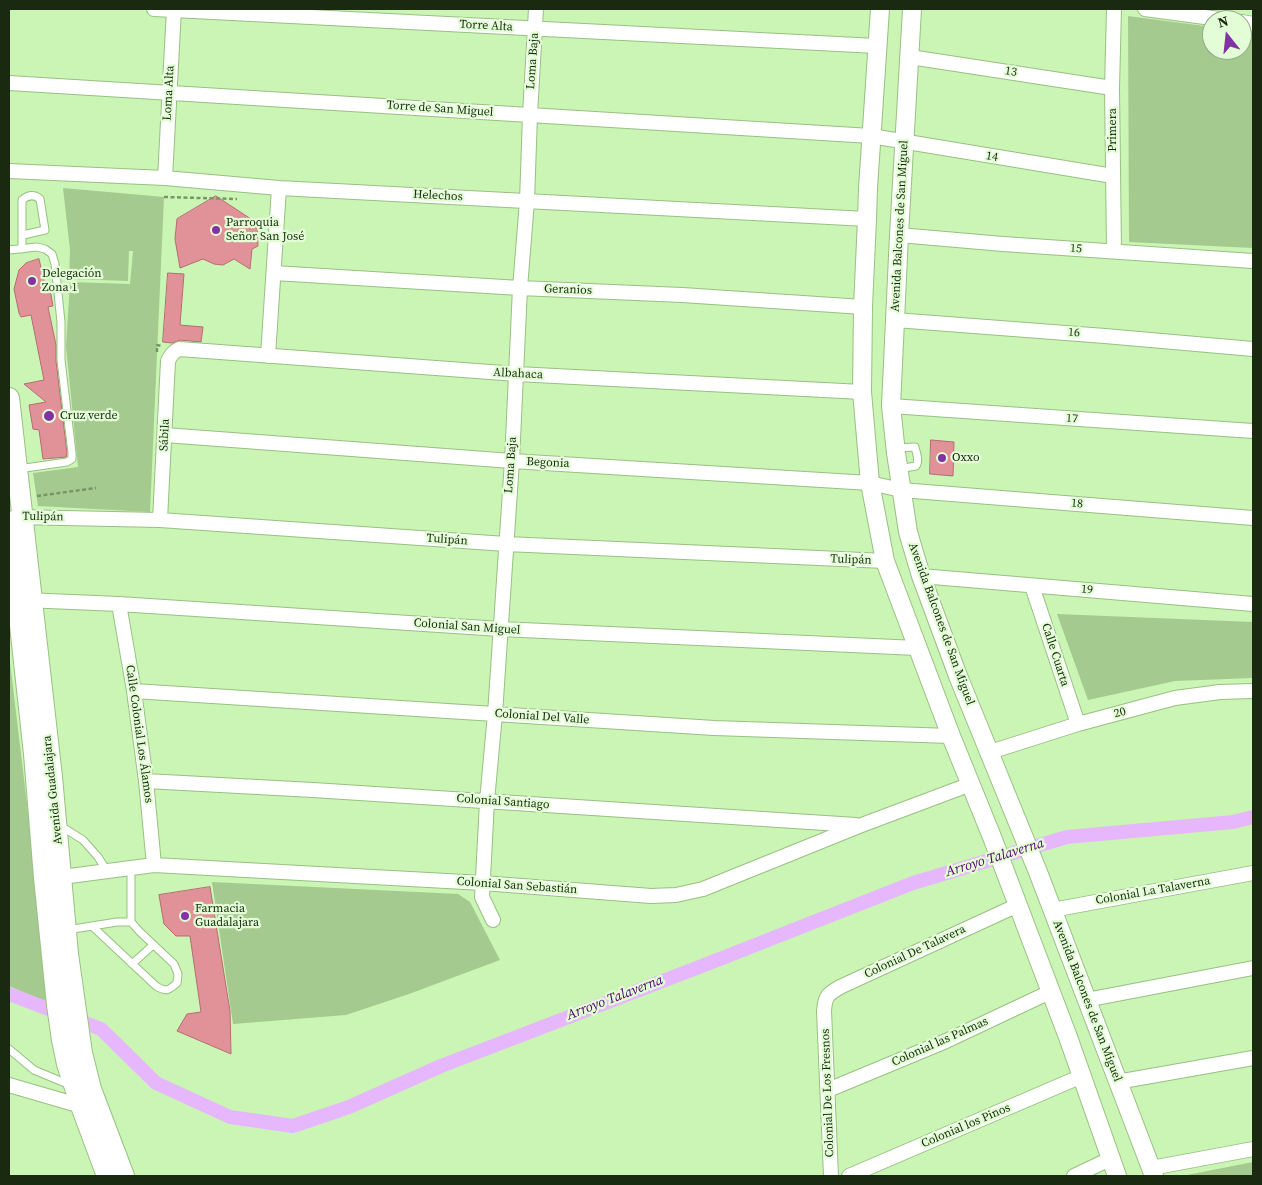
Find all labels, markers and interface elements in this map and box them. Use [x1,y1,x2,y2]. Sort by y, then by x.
north arrow [1202,10,1252,60]
text: N [1215,11,1231,33]
street label: Torre Alta [459,17,513,35]
street label: Loma Baja [524,32,542,90]
street label: 13 [1004,64,1018,80]
street label: Loma Alta [160,65,178,121]
street label: Torre de San Miguel [386,98,494,120]
street label: Primera [1106,108,1120,152]
street label: Avenida Balcones de San Miguel [888,140,912,312]
street label: 14 [985,149,999,165]
street label: Helechos [413,188,463,204]
place label: Parroquia Señor San José [226,216,304,244]
marker: Parroquia Señor San José [210,224,222,236]
street label: 15 [1070,241,1082,257]
place label: Delegación Zona 1 [42,267,102,295]
marker: Delegación Zona 1 [26,275,38,287]
street label: Geranios [544,282,592,298]
street label: 16 [1068,325,1080,341]
street label: Albahaca [493,366,543,382]
marker: Cruz verde [42,409,56,423]
place label: Cruz verde [60,409,118,423]
street label: 17 [1066,411,1078,427]
street label: Sábila [157,418,173,452]
street label: Loma Baja [502,436,520,494]
place label: Oxxo [952,451,980,465]
marker: Oxxo [936,452,948,464]
street label: Begonia [526,455,570,471]
street label: 18 [1070,496,1084,512]
street label: Tulipán [22,509,64,525]
street label: Tulipán [426,531,468,549]
street label: Avenida Balcones de San Miguel [905,541,977,707]
street label: Tulipán [830,552,872,568]
street label: 19 [1080,582,1094,598]
street label: Colonial San Miguel [413,616,521,638]
street label: Calle Cuarta [1038,622,1072,688]
street label: Calle Colonial Los Álamos [122,664,156,804]
street label: 20 [1112,704,1128,722]
street label: Colonial Del Valle [494,707,590,727]
street label: Avenida Guadalajara [40,735,66,845]
street label: Colonial Santiago [456,792,550,812]
water label: Arroyo Talaverna [944,835,1046,881]
street label: Colonial La Talaverna [1095,874,1211,908]
street label: Colonial San Sebastián [456,875,578,897]
place label: Farmacia Guadalajara [195,902,259,930]
marker: Farmacia Guadalajara [179,910,191,922]
street label: Avenida Balcones de San Miguel [1050,918,1124,1084]
street label: Colonial De Talavera [862,922,968,982]
water label: Arroyo Talaverna [564,972,666,1024]
street label: Colonial las Palmas [890,1014,990,1070]
street label: Colonial De Los Fresnos [819,1028,837,1158]
street label: Colonial los Pinos [919,1101,1013,1151]

